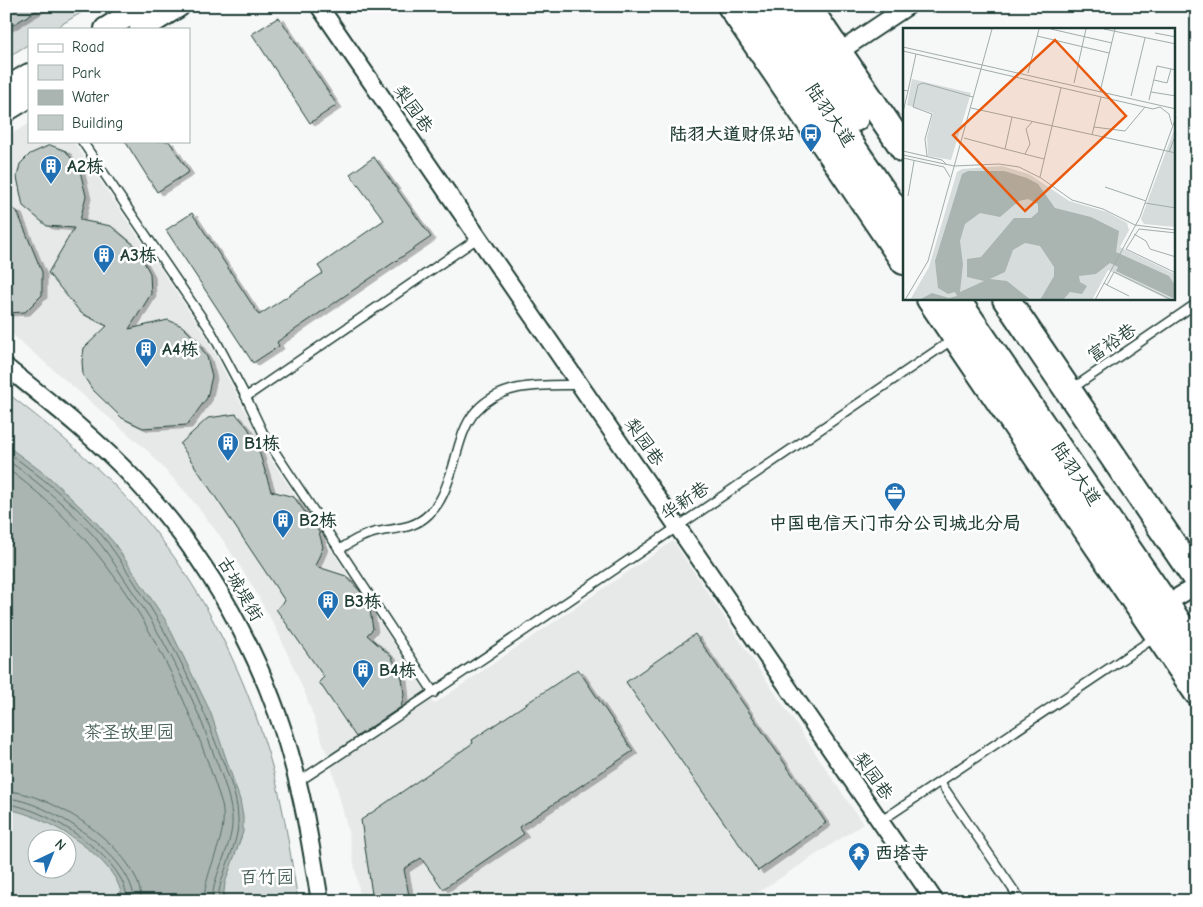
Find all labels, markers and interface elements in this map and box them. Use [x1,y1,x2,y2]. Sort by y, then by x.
legend [28,28,190,142]
inset map [903,28,1176,300]
text: Road [72,38,104,56]
text: Park [72,64,101,82]
street label: 陆羽大道 [801,79,859,151]
street label: 梨园巷 [389,81,437,137]
text: Water [72,88,109,106]
text: Building [72,114,123,132]
bus stop icon: 陆羽大道财保站 [799,122,823,153]
place label: 陆羽大道财保站 [669,124,795,145]
building icon: A2栋 [39,154,63,185]
place label: A2栋 [67,156,104,177]
building icon: A3栋 [92,243,116,274]
place label: A3栋 [120,245,157,266]
street label: 富裕巷 [1084,319,1140,367]
building icon: A4栋 [134,337,158,368]
place label: A4栋 [162,339,198,360]
street label: 梨园巷 [620,414,668,470]
building icon: B1栋 [216,431,240,462]
place label: B1栋 [244,433,280,454]
street label: 陆羽大道 [1047,438,1105,510]
street label: 华新巷 [657,477,713,525]
office icon: 中国电信天门市分公司城北分局 [883,481,907,512]
building icon: B2栋 [271,508,295,539]
place label: B2栋 [299,510,337,531]
place label: 中国电信天门市分公司城北分局 [769,513,1021,534]
street label: 古城堤街 [213,553,267,625]
building icon: B3栋 [316,589,340,620]
place label: B3栋 [344,591,382,612]
building icon: B4栋 [351,658,375,689]
place label: B4栋 [379,660,416,681]
park label: 茶圣故里园 [84,722,174,743]
street label: 梨园巷 [849,748,897,804]
north arrow [28,830,78,880]
text: N [51,836,70,854]
temple icon: 西塔寺 [847,841,871,872]
place label: 西塔寺 [875,843,929,864]
park label: 百竹园 [240,867,294,888]

